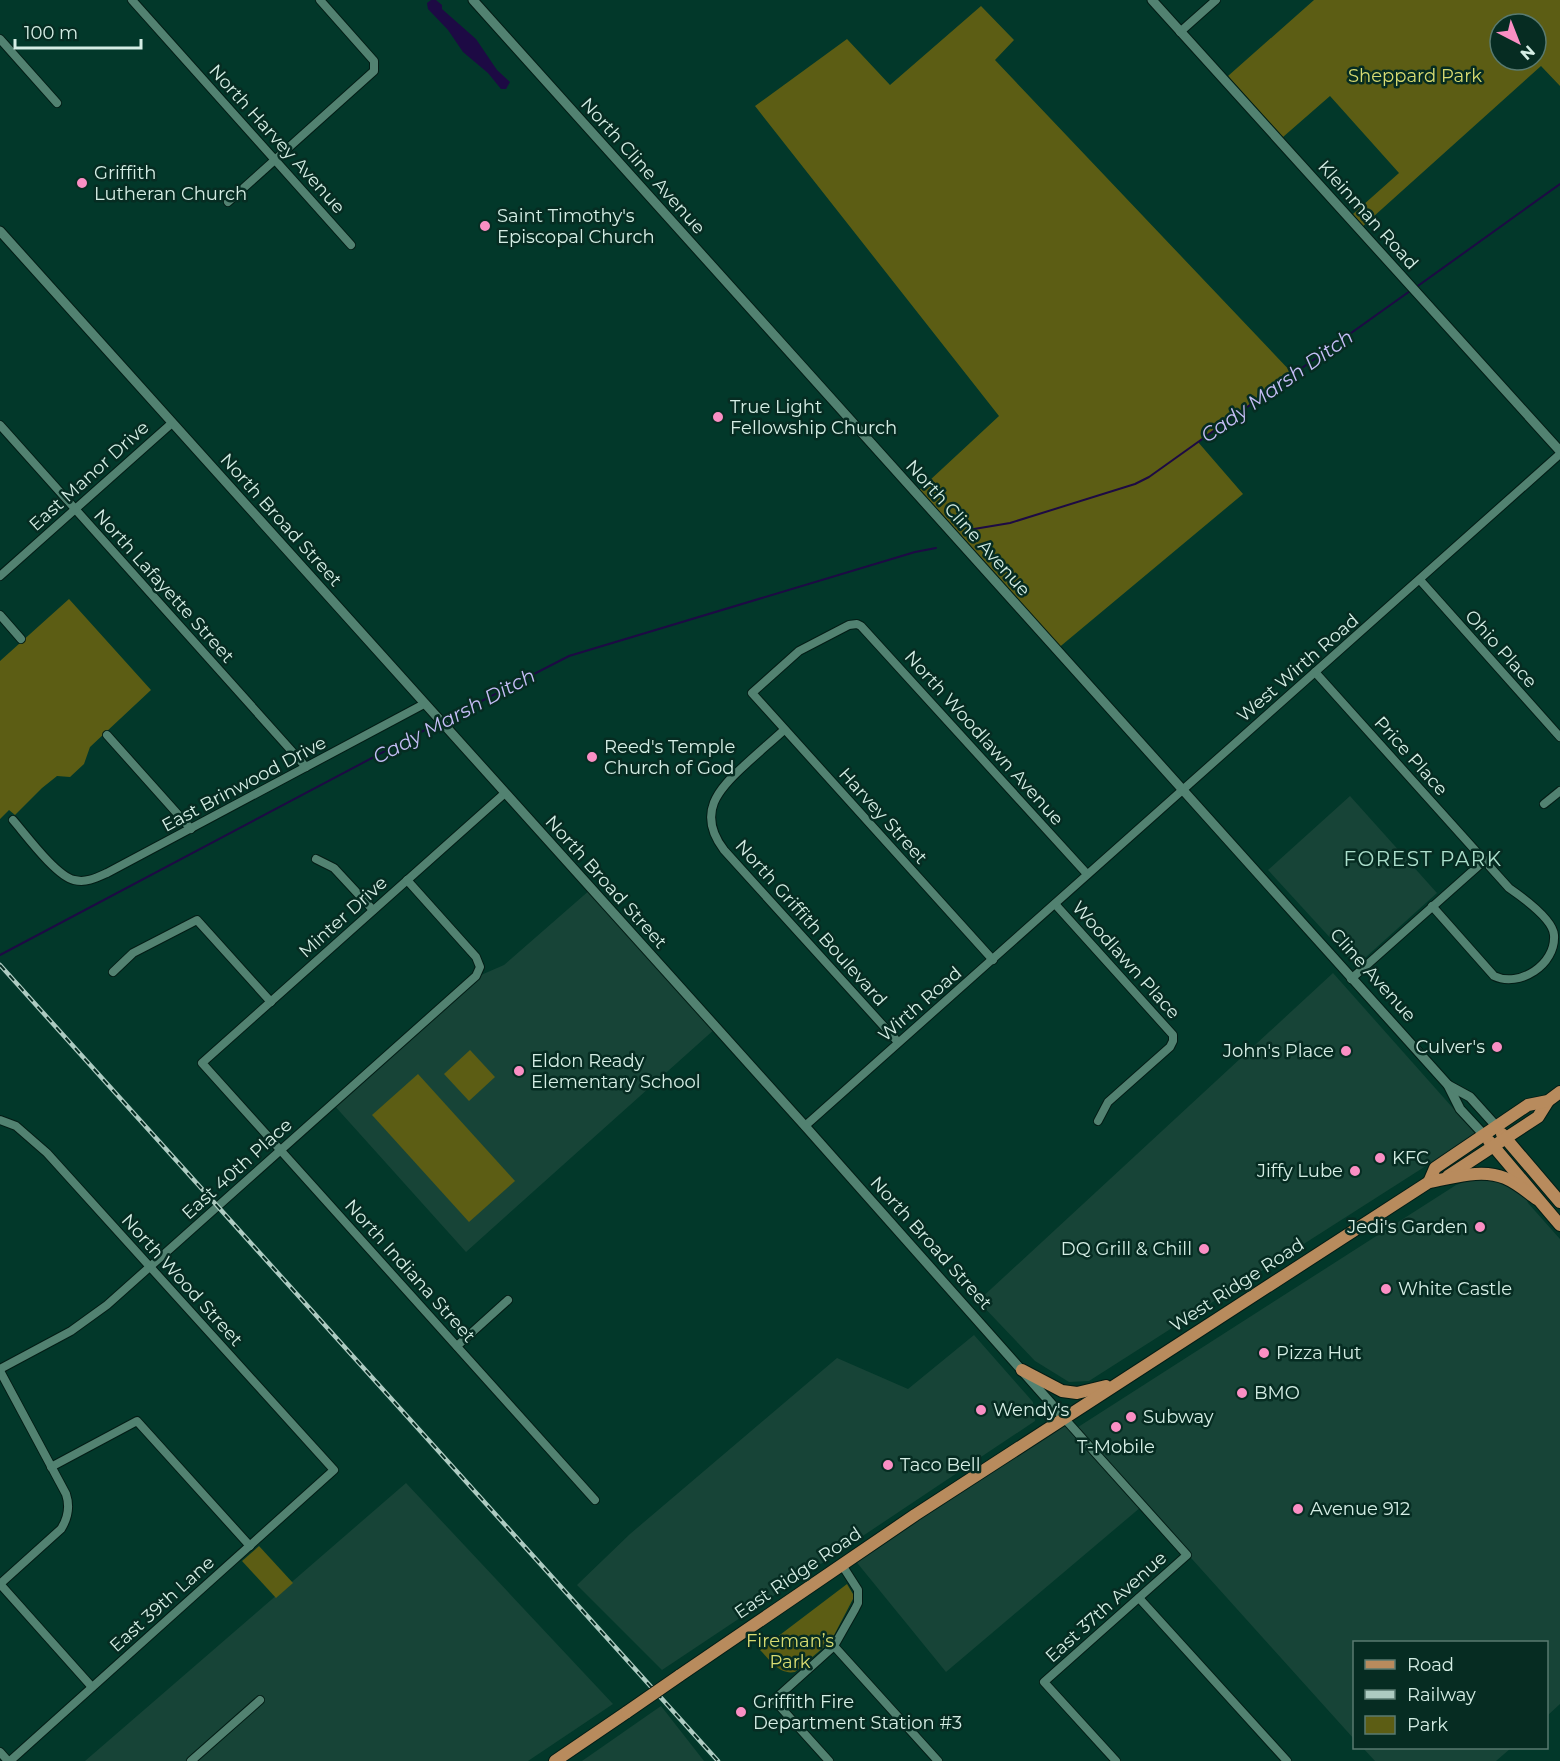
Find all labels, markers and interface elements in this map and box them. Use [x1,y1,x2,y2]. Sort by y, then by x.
scale bar [15,12,141,50]
north arrow [1488,12,1548,72]
text: 100 m [24,22,78,44]
text: N [1517,41,1539,64]
street label: North Harvey Avenue [204,60,350,218]
park label: Sheppard Park [1348,65,1482,87]
street label: North Cline Avenue [576,93,710,239]
street label: Kleinman Road [1313,156,1423,274]
place label: Griffith Lutheran Church [94,162,247,205]
marker: Griffith Lutheran Church [75,176,89,190]
place label: Saint Timothy's Episcopal Church [497,205,655,248]
marker: Saint Timothy's Episcopal Church [478,219,492,233]
water label: Cady Marsh Ditch [1196,324,1358,448]
place label: True Light Fellowship Church [730,396,897,439]
marker: True Light Fellowship Church [711,410,725,424]
street label: East Manor Drive [25,416,154,536]
street label: North Broad Street [215,449,347,591]
street label: North Cline Avenue [901,455,1035,601]
street label: North Lafayette Street [89,505,239,667]
street label: Ohio Place [1460,605,1542,693]
street label: West Wirth Road [1233,609,1363,727]
street label: North Woodlawn Avenue [900,646,1068,830]
water label: Cady Marsh Ditch [369,663,539,769]
street label: Price Place [1370,712,1452,800]
street label: East Brinwood Drive [158,731,330,837]
place label: Reed's Temple Church of God [604,736,735,779]
marker: Reed's Temple Church of God [585,750,599,764]
street label: Harvey Street [834,763,932,869]
street label: North Broad Street [540,811,672,953]
street label: North Griffith Boulevard [730,835,892,1011]
district label: FOREST PARK [1344,847,1502,871]
street label: Minter Drive [294,872,392,962]
street label: Woodlawn Place [1067,897,1185,1024]
street label: Cline Avenue [1325,924,1421,1026]
street label: Wirth Road [874,962,966,1046]
place label: Culver's [1416,1036,1485,1058]
place label: John's Place [1222,1040,1334,1062]
marker: Culver's [1490,1040,1504,1054]
marker: John's Place [1339,1044,1353,1058]
place label: Eldon Ready Elementary School [531,1050,701,1093]
marker: Eldon Ready Elementary School [512,1064,526,1078]
street label: East 40th Place [177,1114,297,1224]
place label: KFC [1392,1147,1429,1169]
marker: KFC [1373,1151,1387,1165]
place label: Jiffy Lube [1256,1160,1343,1182]
marker: Jiffy Lube [1348,1164,1362,1178]
street label: North Broad Street [865,1172,997,1314]
street label: North Indiana Street [340,1195,480,1347]
street label: North Wood Street [117,1209,247,1351]
place label: Jedi's Garden [1346,1216,1468,1238]
marker: Jedi's Garden [1473,1220,1487,1234]
street label: West Ridge Road [1166,1233,1308,1337]
place label: DQ Grill & Chill [1061,1238,1192,1260]
marker: DQ Grill & Chill [1197,1242,1211,1256]
place label: White Castle [1398,1278,1512,1300]
marker: White Castle [1379,1282,1393,1296]
place label: Pizza Hut [1276,1342,1362,1364]
marker: Pizza Hut [1257,1346,1271,1360]
place label: BMO [1254,1382,1300,1404]
marker: BMO [1235,1386,1249,1400]
place label: Wendy's [993,1399,1070,1421]
marker: Wendy's [974,1403,988,1417]
place label: Subway [1143,1406,1214,1428]
marker: Subway [1124,1410,1138,1424]
marker: T-Mobile [1109,1420,1123,1434]
place label: T-Mobile [1077,1436,1155,1458]
place label: Taco Bell [900,1454,981,1476]
marker: Taco Bell [881,1458,895,1472]
place label: Avenue 912 [1310,1498,1410,1520]
marker: Avenue 912 [1291,1502,1305,1516]
street label: East Ridge Road [730,1522,866,1624]
street label: East 37th Avenue [1041,1547,1171,1667]
street label: East 39th Lane [105,1551,219,1657]
park label: Fireman’s Park [746,1630,834,1673]
legend [1353,1641,1548,1749]
text: Road [1407,1654,1454,1676]
text: Railway [1407,1684,1476,1706]
place label: Griffith Fire Department Station #3 [753,1691,962,1734]
marker: Griffith Fire Department Station #3 [734,1705,748,1719]
text: Park [1407,1714,1448,1736]

